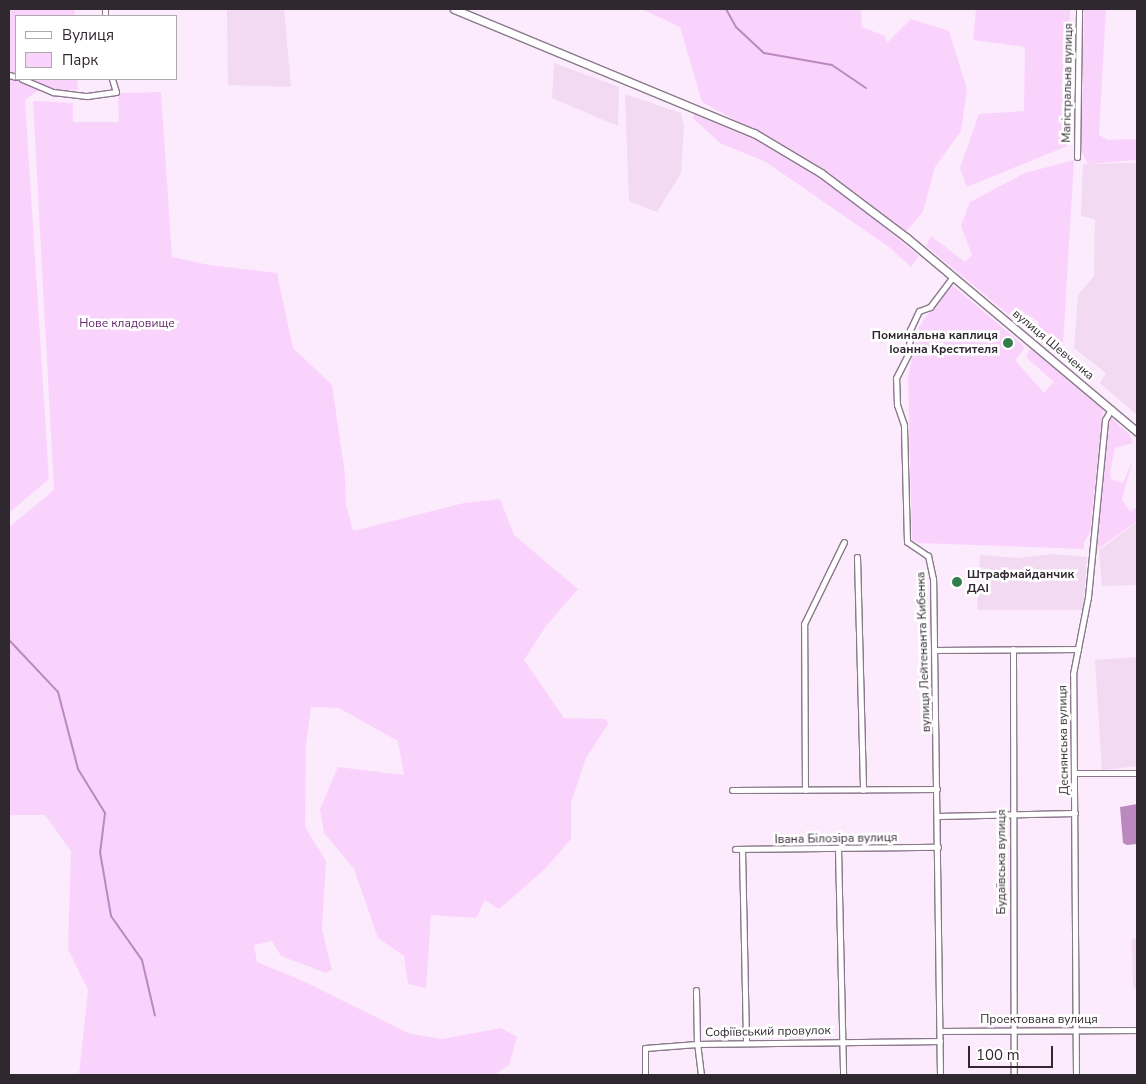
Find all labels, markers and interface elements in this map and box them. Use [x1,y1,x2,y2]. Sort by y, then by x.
legend [15,15,178,80]
street label: Магістральна вулиця [1060,23,1076,143]
text: Вулиця [62,25,114,45]
text: Парк [62,50,98,70]
street label: вулиця Шевченка [1009,307,1097,383]
park label: Нове кладовище [79,317,175,331]
place label: Поминальна каплиця Іоанна Крестителя [872,329,998,357]
marker: Поминальна каплиця Іоанна Крестителя [1002,337,1014,349]
place label: Штрафмайданчик ДАІ [967,568,1074,596]
street label: вулиця Лейтенанта Кибенка [914,572,934,732]
marker: Штрафмайданчик ДАІ [951,576,963,588]
street label: Деснянська вулиця [1056,685,1072,795]
street label: Будаївська вулиця [995,809,1009,915]
street label: Івана Білозіра вулиця [774,831,898,847]
street label: Проектована вулиця [980,1013,1098,1027]
street label: Софіївський провулок [705,1024,831,1040]
scale bar [971,1036,1056,1068]
text: 100 m [976,1045,1020,1065]

